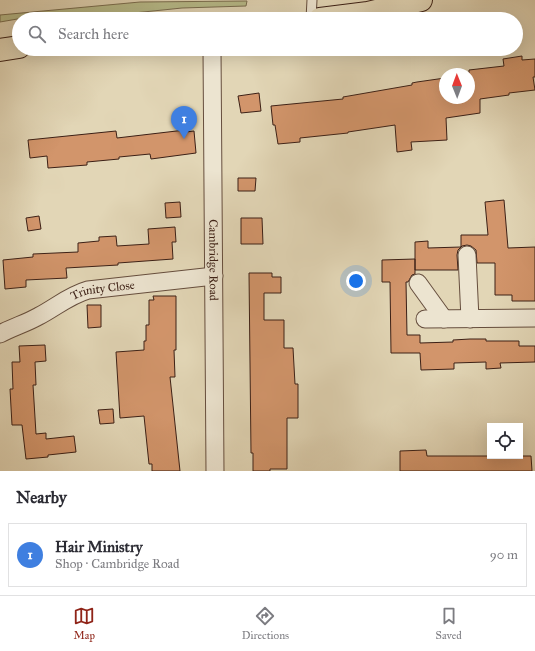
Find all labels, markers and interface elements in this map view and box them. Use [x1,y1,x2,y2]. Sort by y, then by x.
search box [12,12,523,56]
icon: search [26,23,48,45]
text: Search here [58,25,129,43]
north arrow [439,68,475,104]
pin: 1 [171,106,197,139]
street label: Cambridge Road [206,219,221,301]
your location [346,271,366,291]
street label: Trinity Close [68,278,135,303]
map controls [487,423,523,459]
button: locate [487,423,523,459]
text: Nearby [16,487,67,508]
text: Hair Ministry [55,538,143,556]
text: 1 [27,547,33,563]
text: 90 m [490,547,518,563]
text: Shop · Cambridge Road [55,556,180,572]
tab: Map [73,605,95,642]
tab: Directions [242,605,289,642]
tab: Saved [436,605,462,642]

